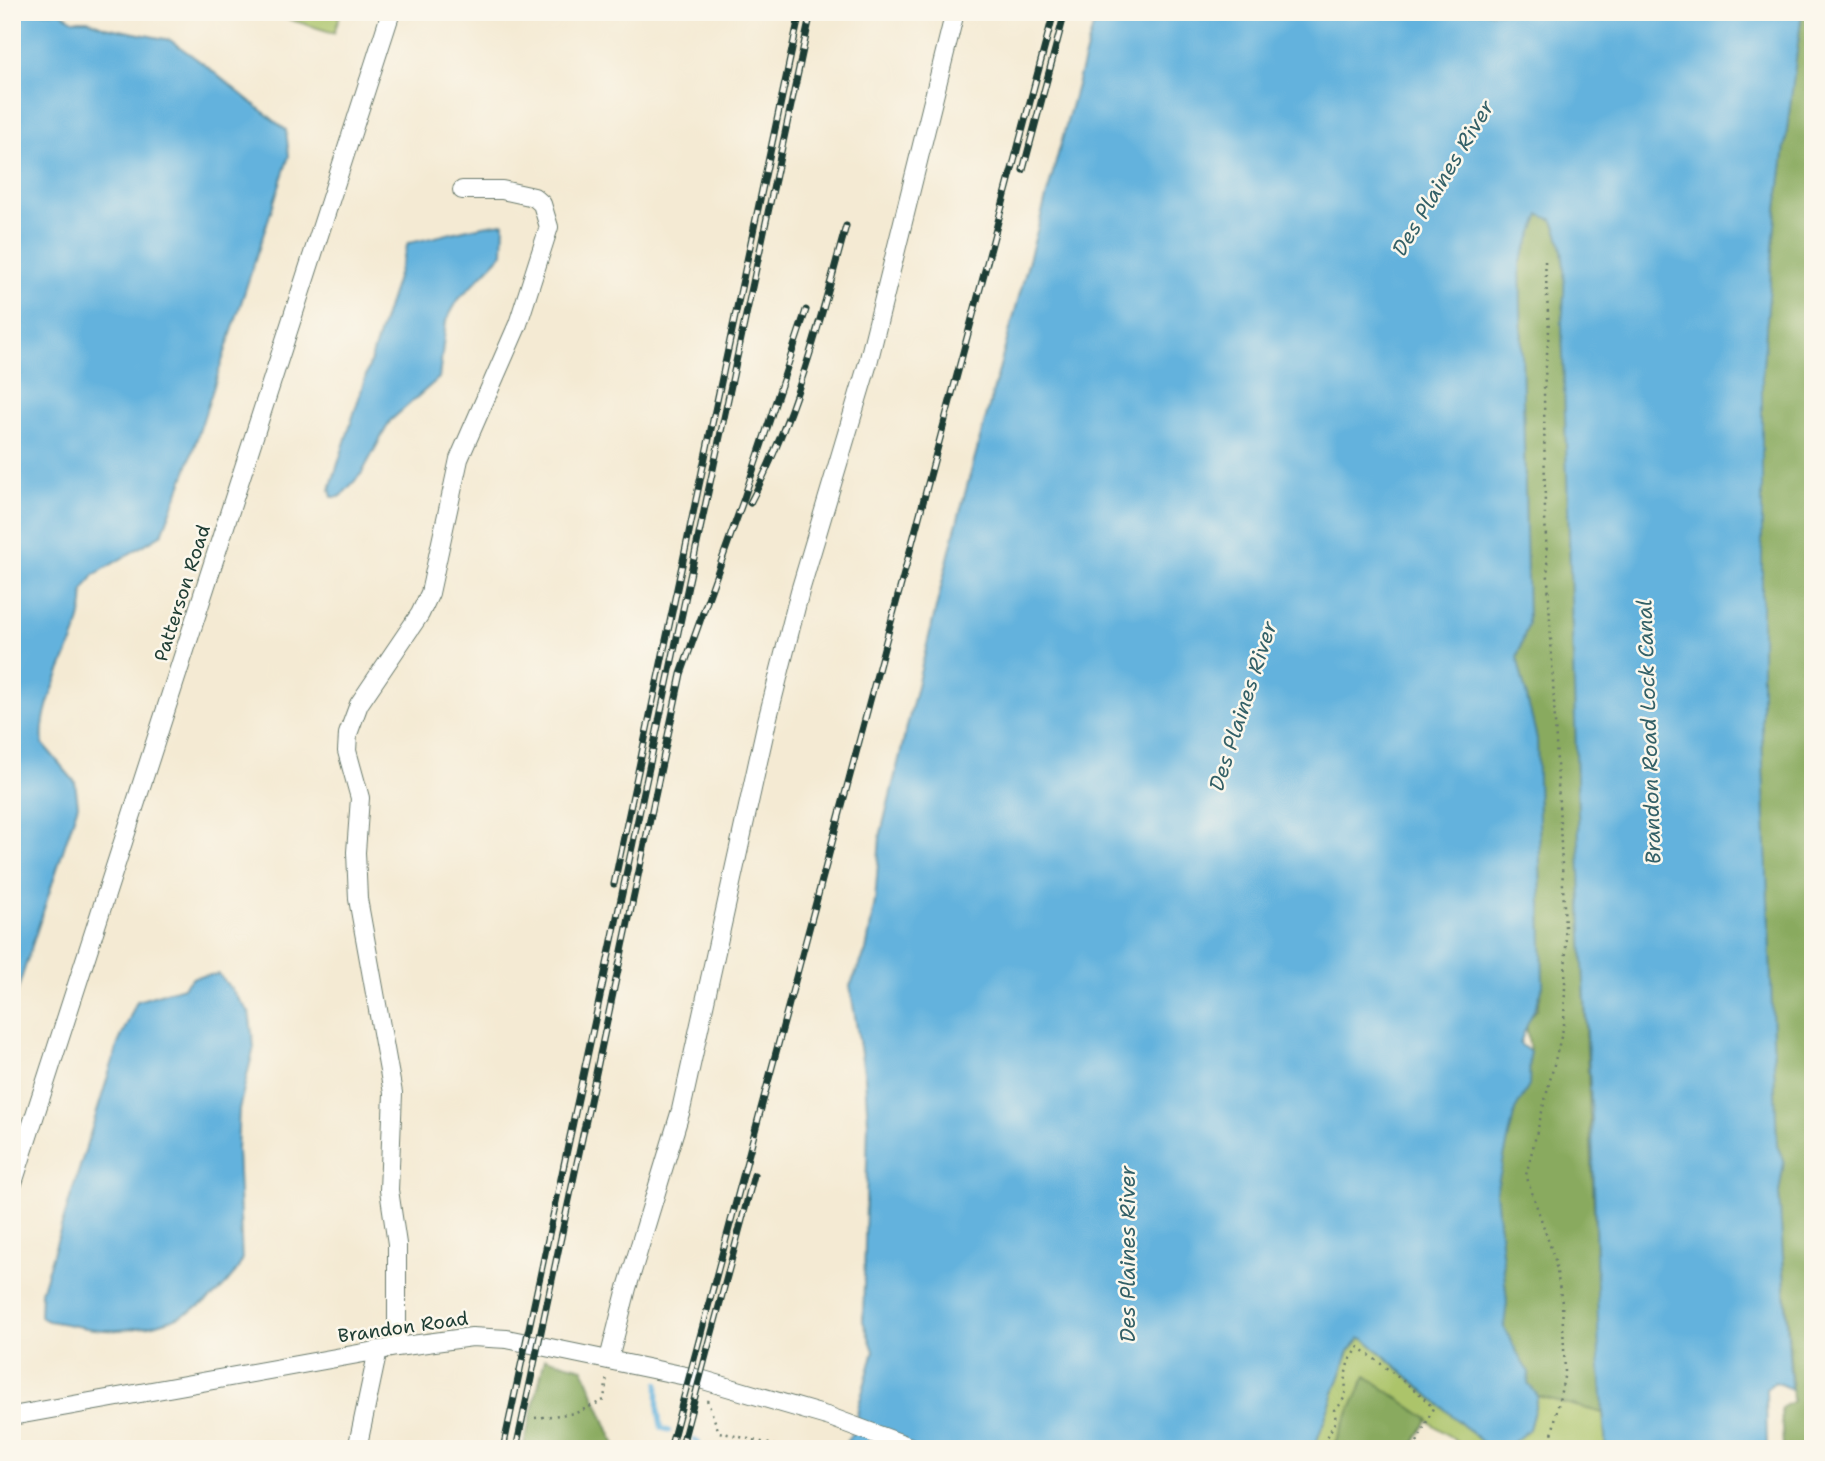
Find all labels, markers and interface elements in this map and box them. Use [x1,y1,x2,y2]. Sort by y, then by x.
water label: Des Plaines River [1385,94,1501,261]
street label: Patterson Road [148,521,216,665]
water label: Brandon Road Lock Canal [1630,599,1668,865]
water label: Des Plaines River [1202,617,1284,794]
water label: Des Plaines River [1114,1165,1142,1342]
street label: Brandon Road [336,1305,470,1349]

